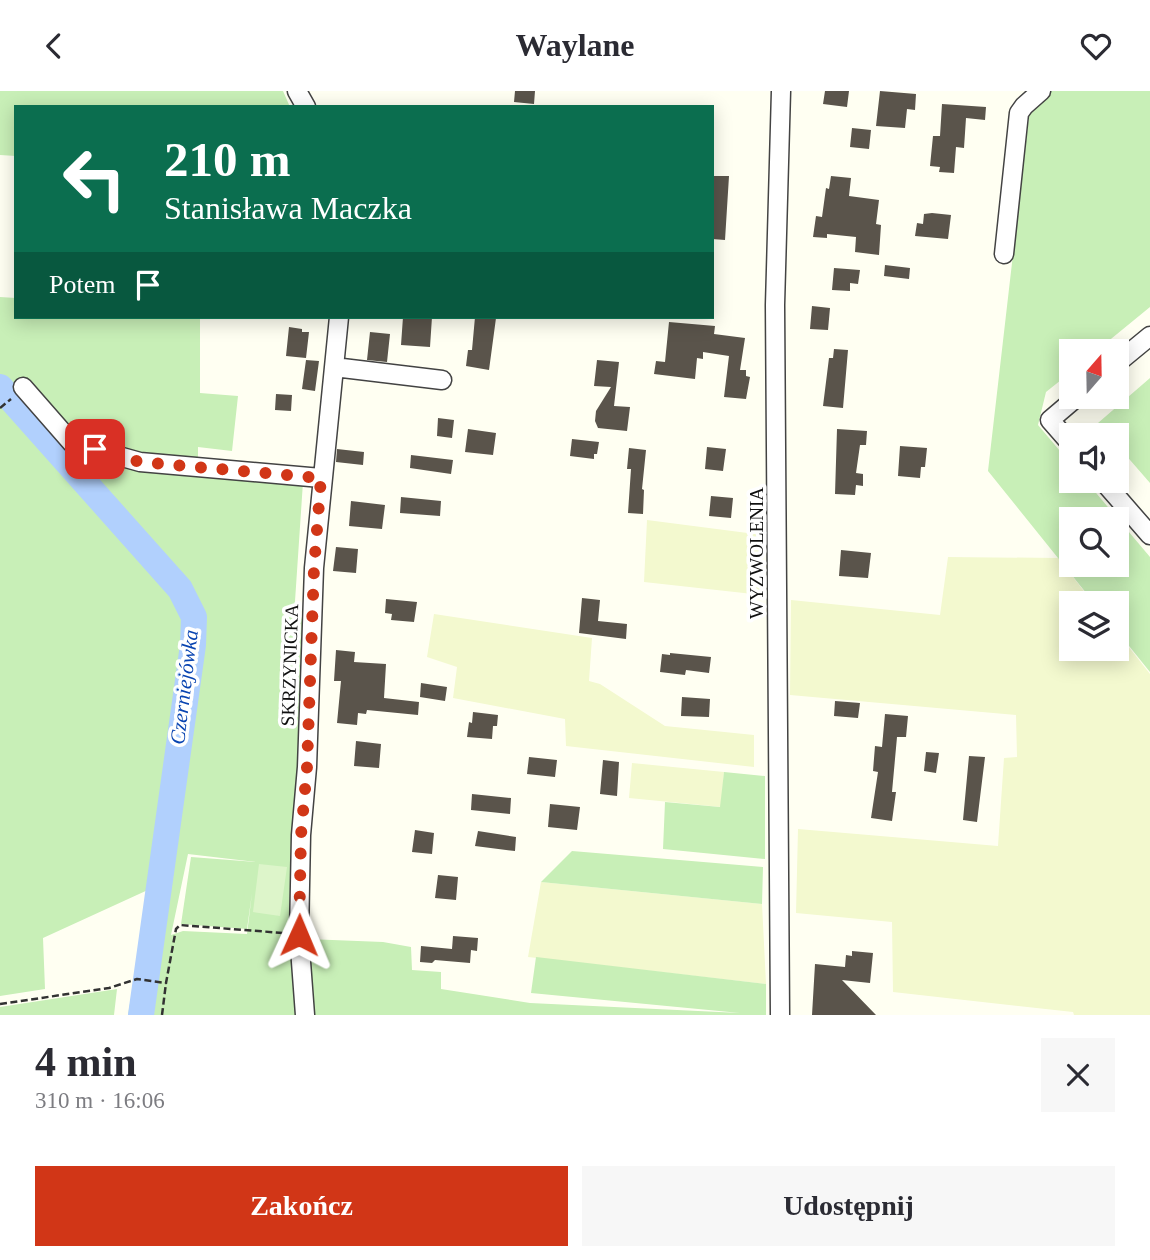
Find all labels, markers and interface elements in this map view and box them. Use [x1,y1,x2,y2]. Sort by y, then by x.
icon: back [35,27,73,65]
text: Waylane [515,27,635,63]
icon: heart [1077,27,1115,65]
text: 210 m [164,132,291,187]
icon: left [49,133,140,224]
text: Stanisława Maczka [164,190,412,226]
icon: arrive [129,266,167,304]
text: Potem [49,270,115,299]
north arrow [1059,339,1129,409]
map controls [1059,339,1129,661]
pin [65,419,125,479]
button: sound [1059,423,1129,493]
icon: arrive [76,430,114,468]
street label: WYZWOLENIA [746,487,767,619]
button: search [1059,507,1129,577]
button: layers [1059,591,1129,661]
street label: SKRZYNICKA [277,603,302,727]
water label: Czerniejówka [165,628,203,746]
position arrow [262,898,336,972]
button: close [1041,1038,1115,1112]
text: 4 min [35,1039,137,1085]
text: 310 m · 16:06 [35,1088,165,1113]
button: Zakończ [35,1166,568,1246]
button: Udostępnij [582,1166,1115,1246]

